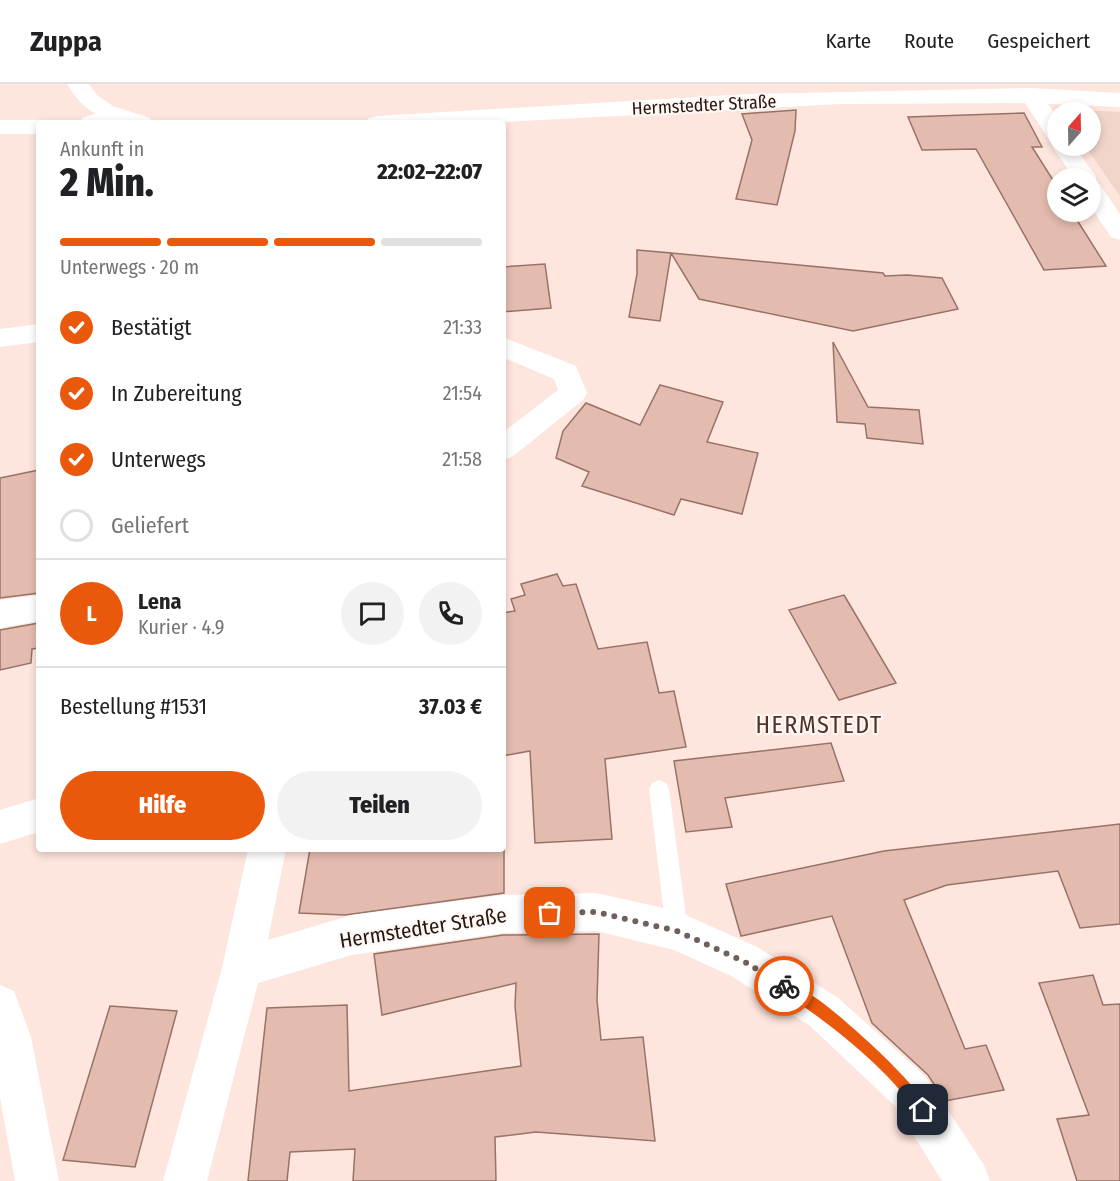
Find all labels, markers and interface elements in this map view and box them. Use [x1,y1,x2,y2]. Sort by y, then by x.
text: Zuppa [30,25,102,58]
text: Karte [826,28,871,54]
text: Route [904,28,954,54]
text: Gespeichert [987,28,1090,54]
street label: Hermstedter Straße [631,90,777,120]
north arrow [1047,102,1101,156]
map controls [1047,102,1101,222]
text: Ankunft in [60,137,144,161]
text: 22:02–22:07 [377,158,482,185]
text: 2 Min. [60,160,154,206]
button: layers [1047,168,1101,222]
text: Unterwegs · 20 m [60,255,199,279]
icon: check [60,311,93,344]
text: Bestätigt [111,314,191,341]
text: 21:33 [443,315,482,339]
icon: check [60,377,93,410]
text: In Zubereitung [111,380,242,407]
text: 21:54 [443,381,482,405]
icon: check [60,443,93,476]
text: Unterwegs [111,446,206,473]
text: 21:58 [442,447,482,471]
text: Geliefert [111,512,189,539]
button: chat [341,582,404,645]
button: phone [419,582,482,645]
text: Lena [138,588,181,615]
text: L [86,600,97,627]
text: Kurier · 4.9 [138,615,225,639]
text: Bestellung #1531 [60,693,207,720]
text: 37.03 € [419,693,482,720]
district label: HERMSTEDT [755,711,883,739]
button: Hilfe [60,771,265,840]
button: Teilen [277,771,482,840]
pin [524,887,575,938]
icon: bag [533,896,566,929]
street label: Hermstedter Straße [338,902,508,954]
courier [754,956,814,1016]
icon: bike [768,970,801,1003]
pin [897,1084,948,1135]
icon: home [906,1093,939,1126]

